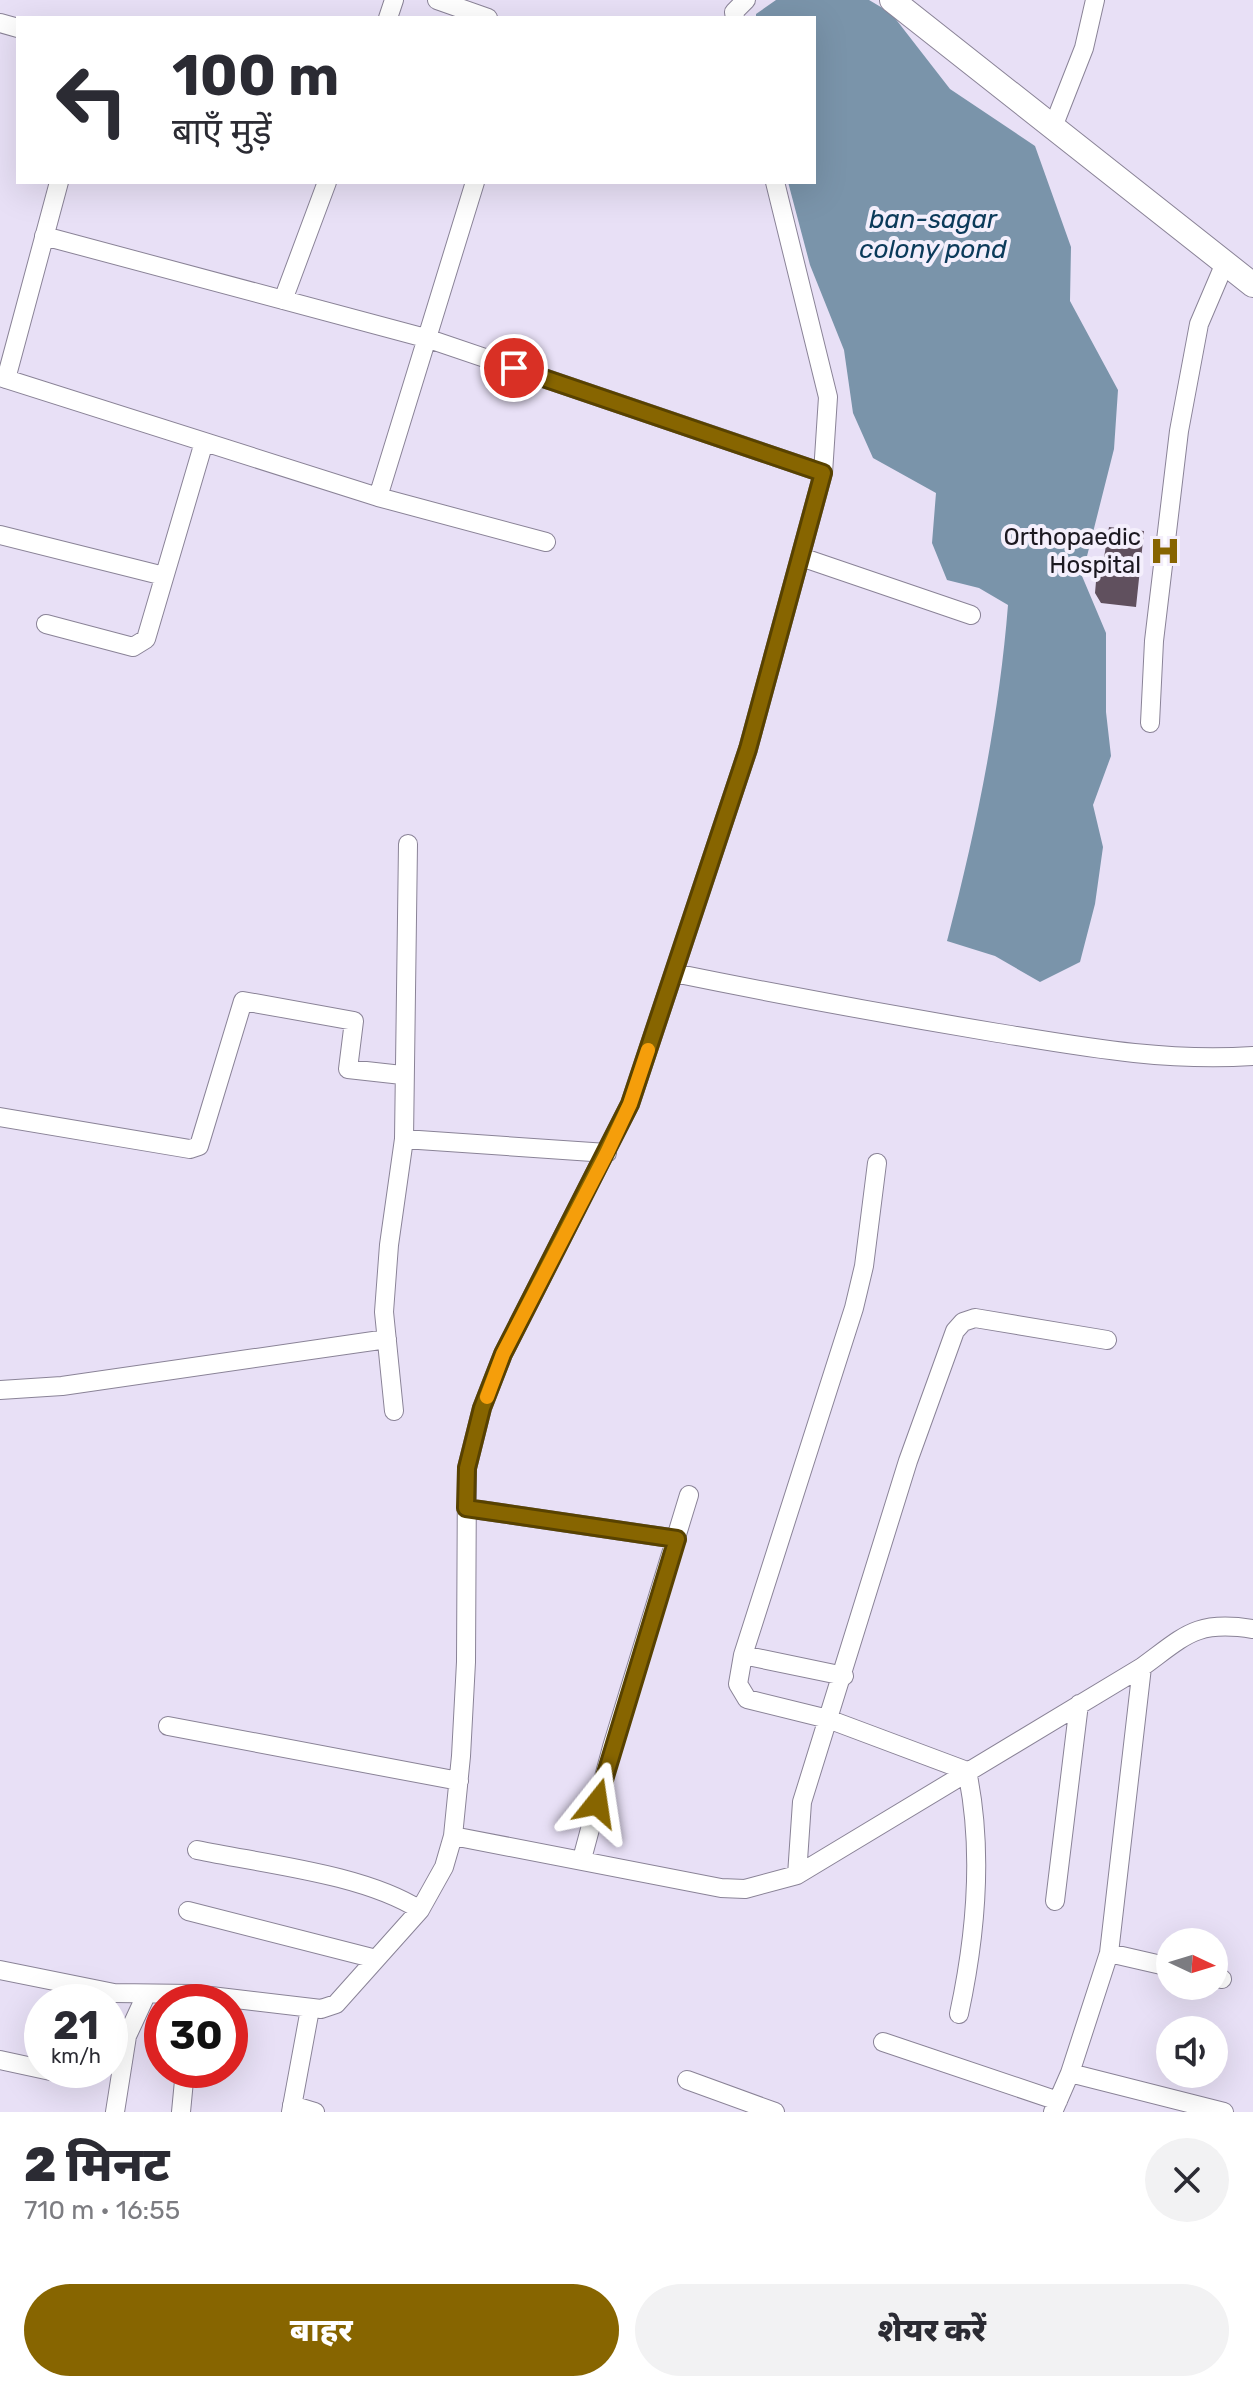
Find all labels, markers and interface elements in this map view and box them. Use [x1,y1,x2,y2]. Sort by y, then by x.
text: 100 m [172,43,339,109]
icon: left [40,48,144,152]
text: बाएँ मुड़ें [172,110,271,153]
water label: ban-sagar colony pond [859,204,1007,265]
pin [480,334,548,402]
icon: arrive [492,346,536,390]
place label: Orthopaedic Hospital [1004,523,1141,579]
hospital icon: Orthopaedic Hospital [1148,534,1182,568]
position arrow [555,1761,639,1845]
north arrow [1156,1928,1228,2000]
map controls [1156,1928,1228,2088]
speed limit sign: 30 [144,1984,248,2088]
text: 21 [53,2002,99,2049]
button: sound [1156,2016,1228,2088]
text: km/h [51,2044,101,2068]
text: 2 मिनट [24,2136,169,2193]
button: close [1145,2138,1229,2222]
text: 710 m · 16:55 [24,2195,180,2226]
button: बाहर [24,2284,619,2376]
button: शेयर करें [635,2284,1229,2376]

